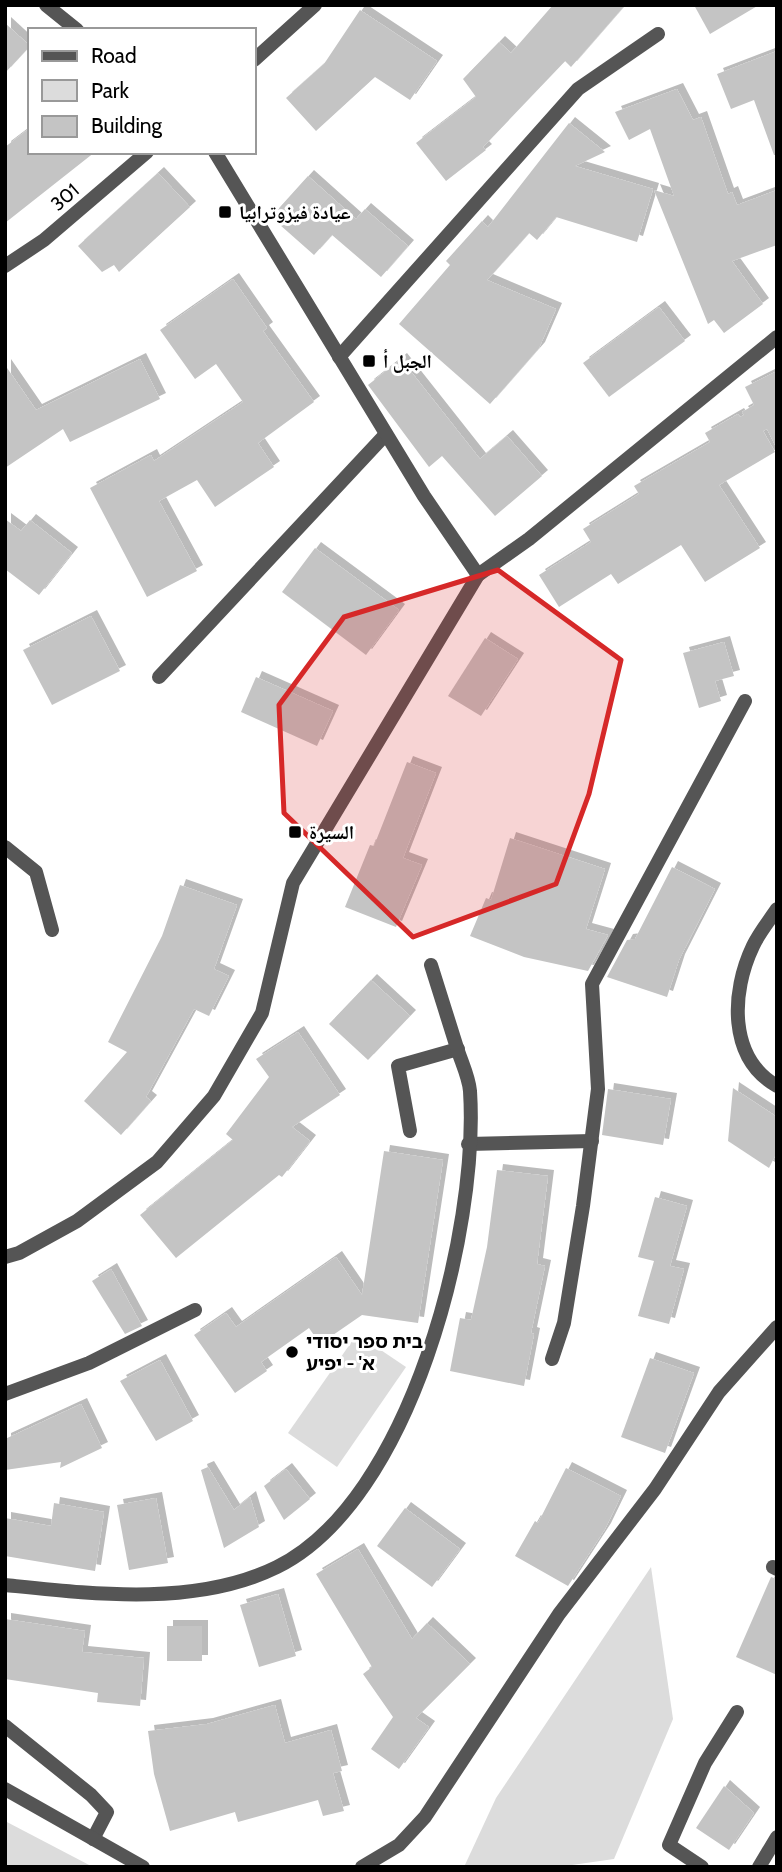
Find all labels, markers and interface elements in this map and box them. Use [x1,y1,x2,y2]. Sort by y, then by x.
legend [28,28,256,154]
text: Road [91,43,137,68]
text: Park [91,78,129,103]
text: Building [91,113,163,138]
street label: 301 [46,179,84,215]
place label: عيادة فيزوترابيا [239,201,351,224]
marker: عيادة فيزوترابيا [217,204,233,220]
place label: الجبل أ [383,349,432,373]
marker: الجبل أ [361,353,377,369]
place label: السيرة [309,821,354,844]
marker: السيرة [287,824,303,840]
place label: בית ספר יסודי א' - יפיע [306,1330,423,1375]
marker: בית ספר יסודי א' - יפיע [284,1344,300,1360]

